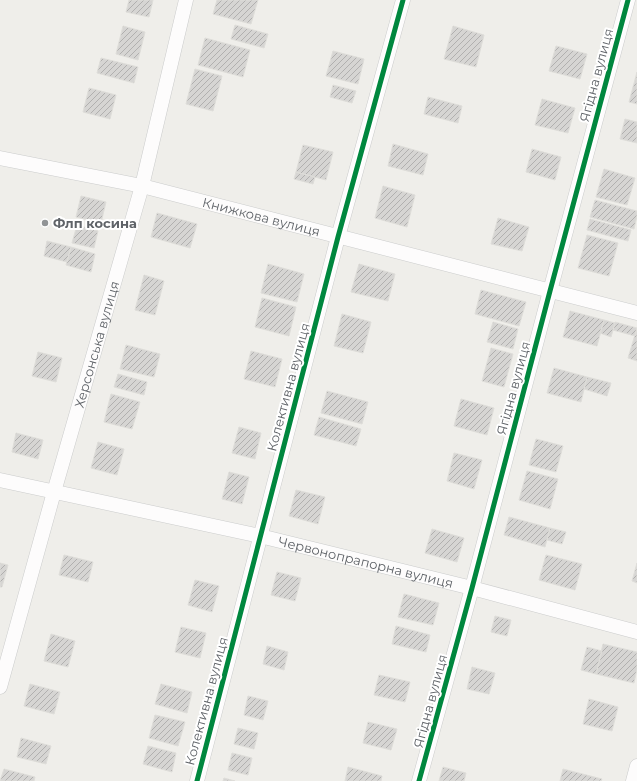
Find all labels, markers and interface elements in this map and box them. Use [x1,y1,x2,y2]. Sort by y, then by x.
street label: Ягідна вулиця [576,26,616,124]
street label: Книжкова вулиця [201,194,322,239]
place label: Флп косина [53,215,137,231]
marker: Флп косина [40,218,50,228]
street label: Херсонська вулиця [71,279,122,410]
street label: Колективна вулиця [263,321,313,453]
street label: Ягідна вулиця [493,339,533,437]
street label: Червонопрапорна вулиця [277,533,455,591]
street label: Колективна вулиця [181,635,231,767]
street label: Ягідна вулиця [410,652,450,750]

